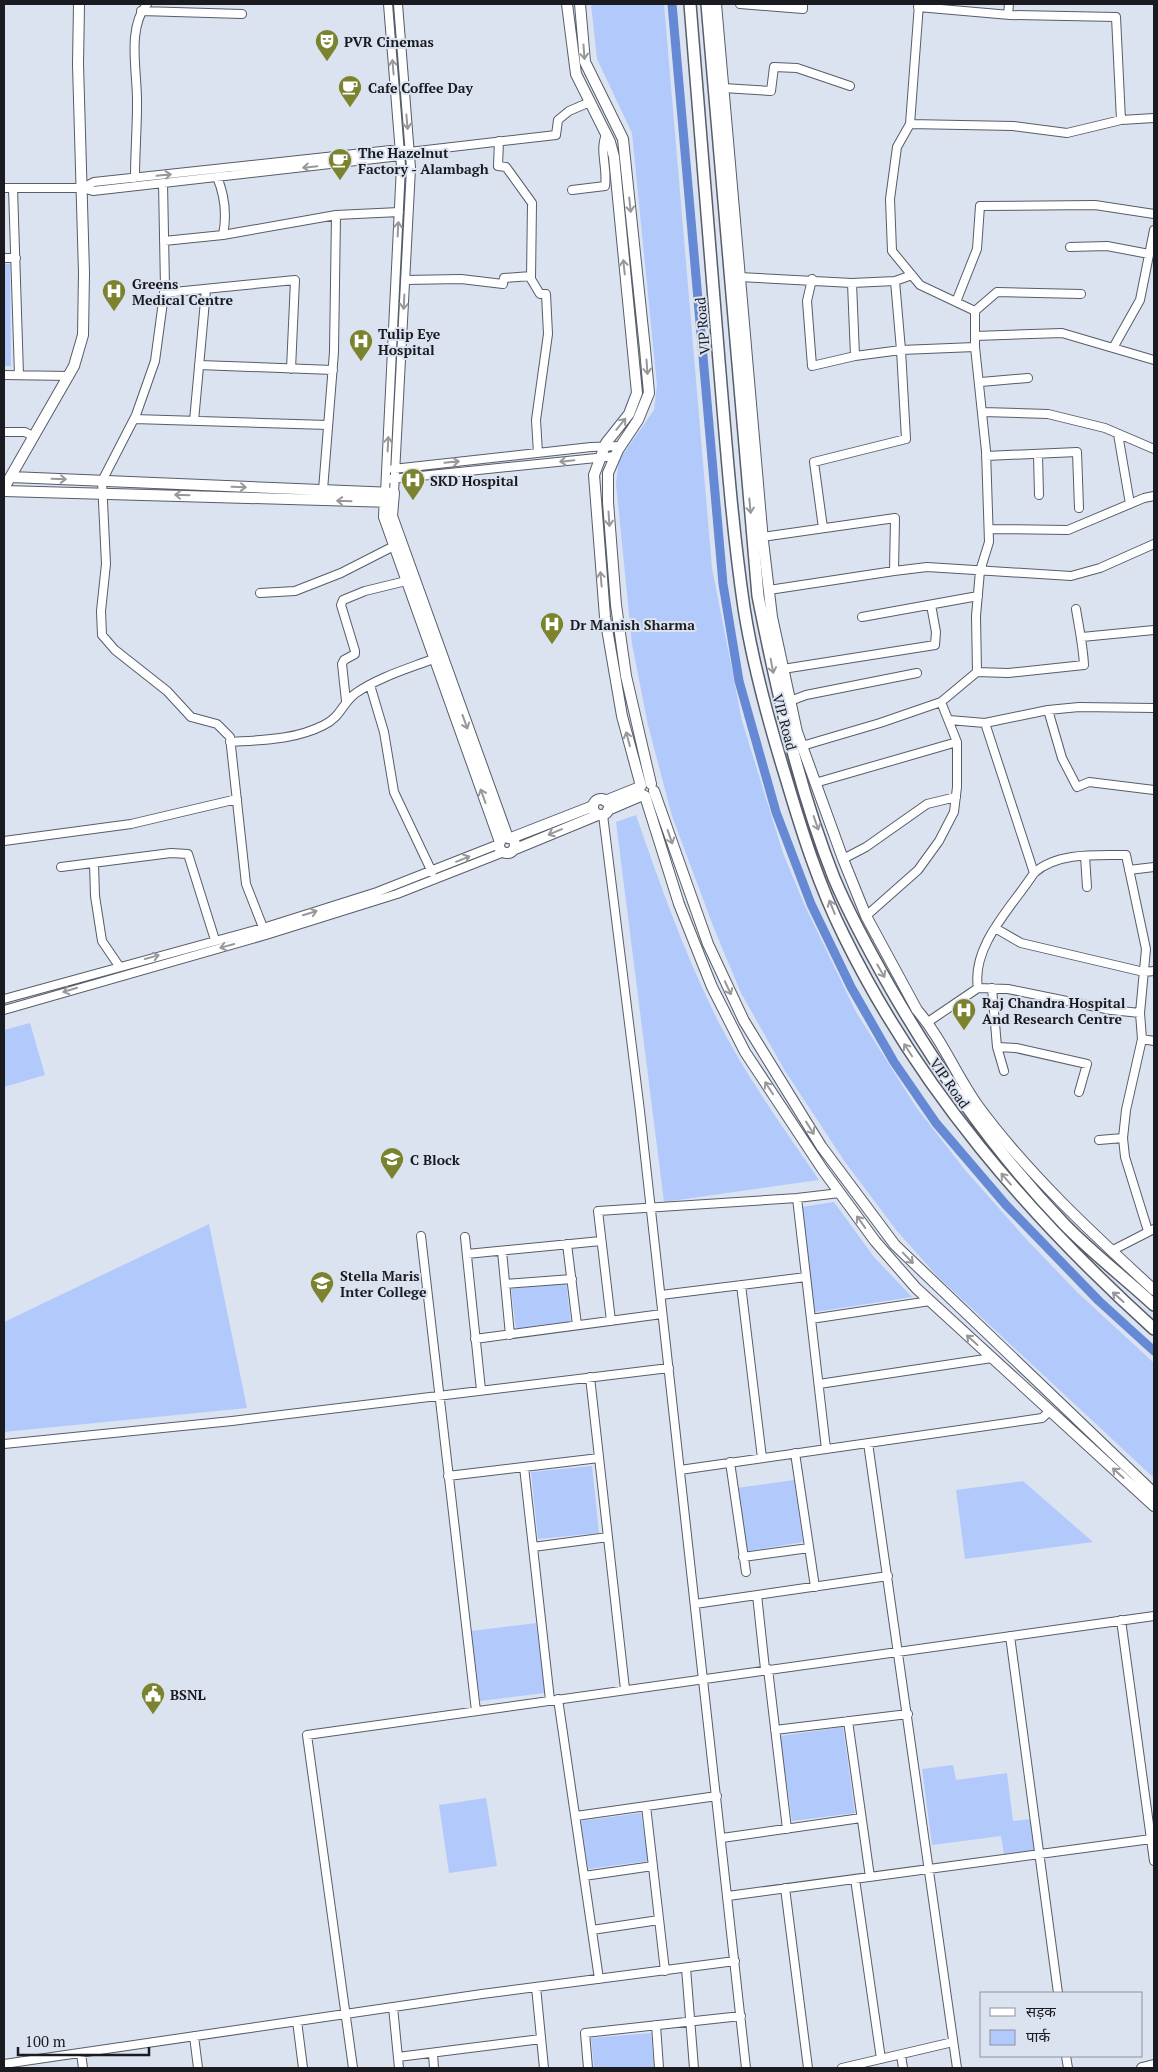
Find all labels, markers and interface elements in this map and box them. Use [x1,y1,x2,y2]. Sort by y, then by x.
theatre icon: PVR Cinemas [314,28,340,62]
place label: PVR Cinemas [344,32,434,51]
one-way arrow [579,44,588,60]
one-way arrow [388,60,398,76]
cafe icon: Cafe Coffee Day [337,74,363,108]
place label: Cafe Coffee Day [368,78,473,97]
one-way arrow [402,114,411,130]
place label: The Hazelnut Factory - Alambagh [358,143,489,178]
cafe icon: The Hazelnut Factory - Alambagh [327,147,353,181]
one-way arrow [302,162,318,172]
one-way arrow [155,170,171,180]
one-way arrow [625,197,635,213]
one-way arrow [393,222,403,238]
one-way arrow [619,259,629,275]
place label: Greens Medical Centre [132,274,234,309]
hospital icon: Greens Medical Centre [101,278,127,312]
one-way arrow [400,294,409,310]
street label: VIP Road [690,296,714,355]
place label: Tulip Eye Hospital [378,324,441,359]
hospital icon: Tulip Eye Hospital [348,328,374,362]
one-way arrow [642,359,651,375]
one-way arrow [616,418,627,431]
one-way arrow [383,436,392,452]
one-way arrow [559,456,575,466]
one-way arrow [444,457,460,467]
hospital icon: SKD Hospital [400,467,426,501]
place label: SKD Hospital [430,471,519,490]
one-way arrow [51,475,67,484]
one-way arrow [231,482,247,491]
one-way arrow [174,491,190,500]
one-way arrow [336,496,352,505]
one-way arrow [745,497,755,513]
one-way arrow [604,511,614,527]
one-way arrow [596,571,606,587]
hospital icon: Dr Manish Sharma [539,611,565,645]
place label: Dr Manish Sharma [570,615,695,634]
one-way arrow [768,658,777,674]
street label: VIP Road [768,692,802,752]
one-way arrow [461,714,471,729]
one-way arrow [623,731,632,747]
one-way arrow [478,789,487,804]
one-way arrow [812,814,821,830]
one-way arrow [548,828,564,837]
one-way arrow [665,829,675,845]
one-way arrow [455,854,470,863]
one-way arrow [826,900,836,915]
one-way arrow [302,908,318,918]
one-way arrow [219,942,235,951]
one-way arrow [143,952,159,961]
one-way arrow [876,964,886,979]
one-way arrow [724,980,734,995]
one-way arrow [63,985,79,995]
place label: Raj Chandra Hospital And Research Centre [982,993,1126,1028]
hospital icon: Raj Chandra Hospital And Research Centre [951,997,977,1031]
one-way arrow [903,1043,913,1057]
street label: VIP Road [926,1054,974,1112]
one-way arrow [764,1082,774,1096]
one-way arrow [806,1121,816,1135]
school or university icon: C Block [379,1146,405,1180]
place label: C Block [410,1150,461,1169]
one-way arrow [1000,1173,1011,1186]
one-way arrow [856,1215,866,1229]
one-way arrow [902,1252,914,1265]
place label: Stella Maris Inter College [340,1266,427,1301]
school or university icon: Stella Maris Inter College [309,1270,335,1304]
one-way arrow [1112,1291,1125,1302]
one-way arrow [966,1334,979,1346]
one-way arrow [1112,1467,1125,1479]
public building icon: BSNL [140,1681,166,1715]
place label: BSNL [170,1685,206,1704]
legend [980,1992,1143,2057]
text: सड़क [1026,2001,1056,2021]
scale bar [18,2024,149,2056]
text: पार्क [1026,2026,1050,2046]
text: 100 m [25,2031,66,2051]

